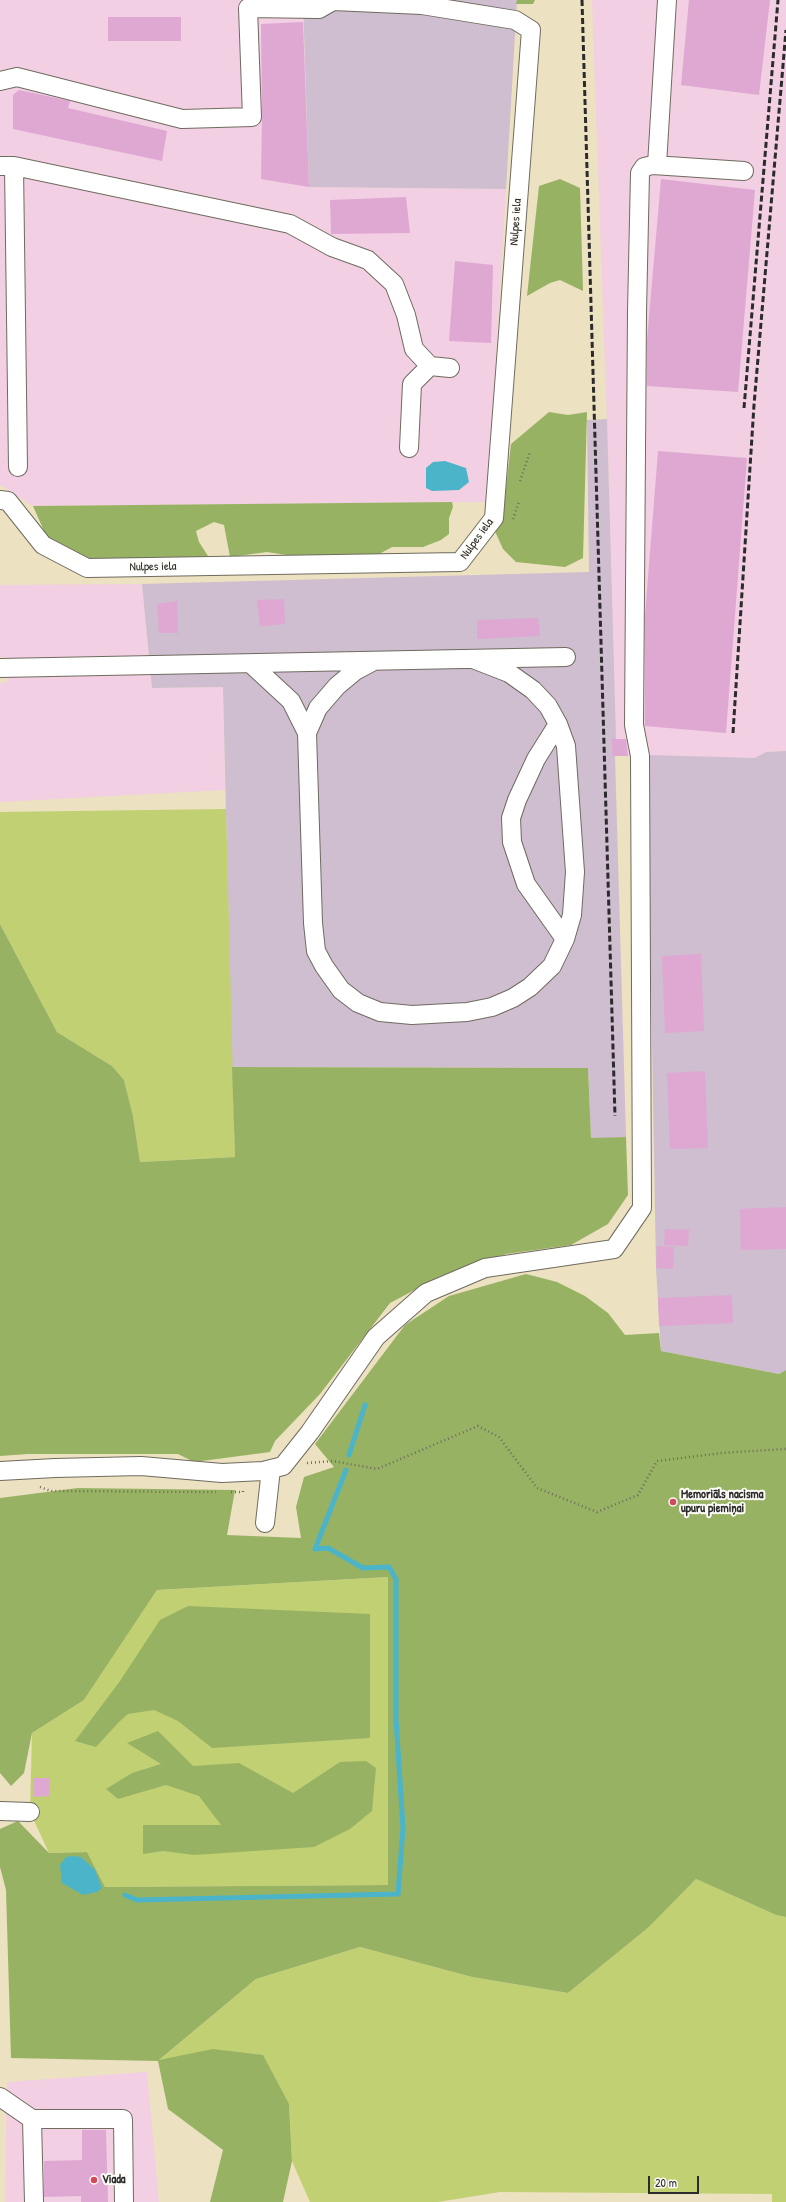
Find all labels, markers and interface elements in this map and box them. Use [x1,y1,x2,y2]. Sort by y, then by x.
street label: Nulpes iela [507,198,525,246]
street label: Nulpes iela [457,516,497,562]
street label: Nulpes iela [129,559,177,575]
place label: Memoriāls nacisma upuru piemiņai [681,1488,763,1516]
marker: Memoriāls nacisma upuru piemiņai [668,1497,678,1507]
scale bar [650,2168,701,2194]
place label: Viada [102,2173,126,2187]
text: 20 m [655,2174,677,2191]
marker: Viada [89,2175,99,2185]

